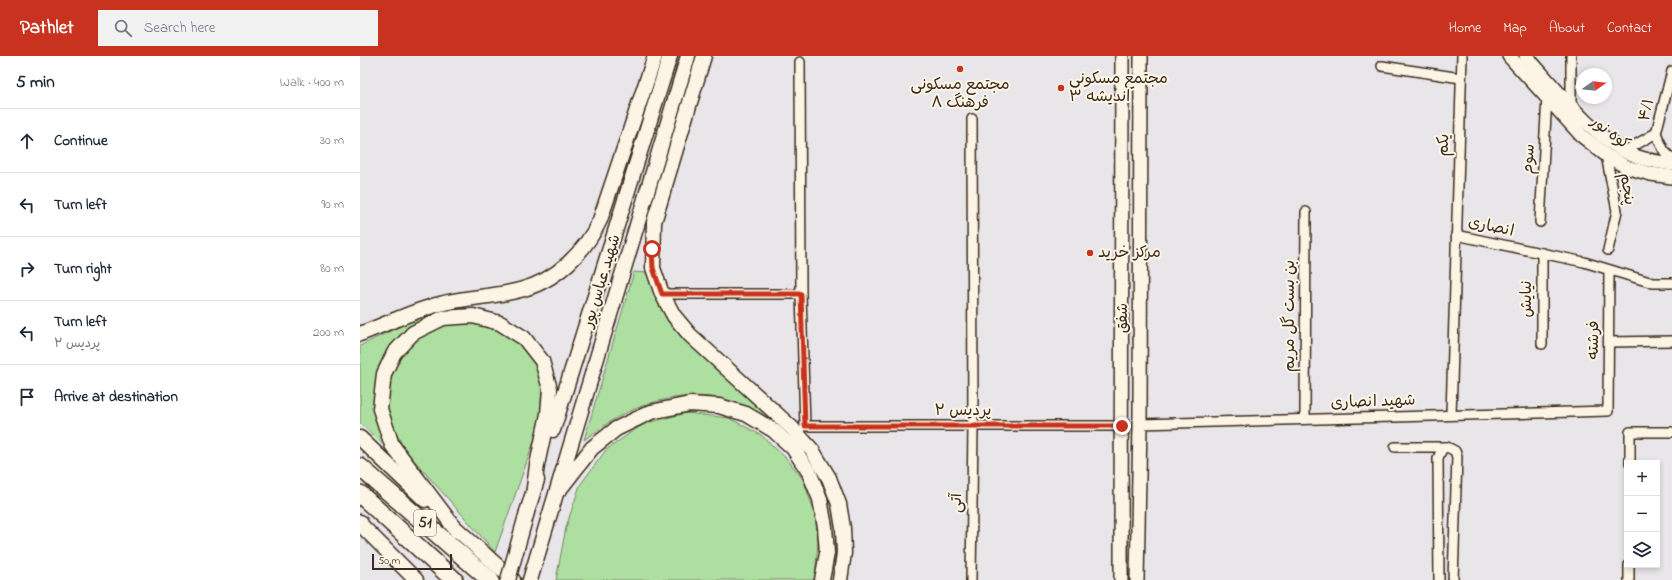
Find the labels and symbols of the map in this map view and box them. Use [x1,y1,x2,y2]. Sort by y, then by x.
marker: مجتمع مسکونی فرهنگ ۸ [955,64,965,74]
place label: مجتمع مسکونی اندیشه ۳ [1069,67,1168,109]
north arrow [1576,68,1612,104]
place label: مجتمع مسکونی فرهنگ ۸ [911,73,1009,115]
marker: مجتمع مسکونی اندیشه ۳ [1056,83,1066,93]
street label: ۴/۱ [1633,96,1661,124]
street label: کوه نور [1584,109,1635,156]
street label: یکم [1432,133,1456,157]
street label: سوم [1516,143,1542,175]
street label: پنجم [1613,171,1641,207]
street label: انصاری [1466,210,1516,244]
street label: شهید عباس پور [576,231,628,333]
route start [643,240,661,258]
place label: مرکز خرید [1098,241,1161,265]
marker: مرکز خرید [1085,248,1095,258]
street label: بن بست گل مریم [1278,260,1302,372]
street label: نیایش [1515,281,1539,317]
street label: شفق [1111,303,1135,333]
street label: فرشته [1582,320,1606,360]
street label: شهید انصاری [1330,389,1416,415]
street label: پردیس ۲ [934,399,992,423]
route end [1113,417,1131,435]
street label: آتی [945,492,969,513]
road number: 51 [414,510,436,536]
scale bar [372,552,452,571]

